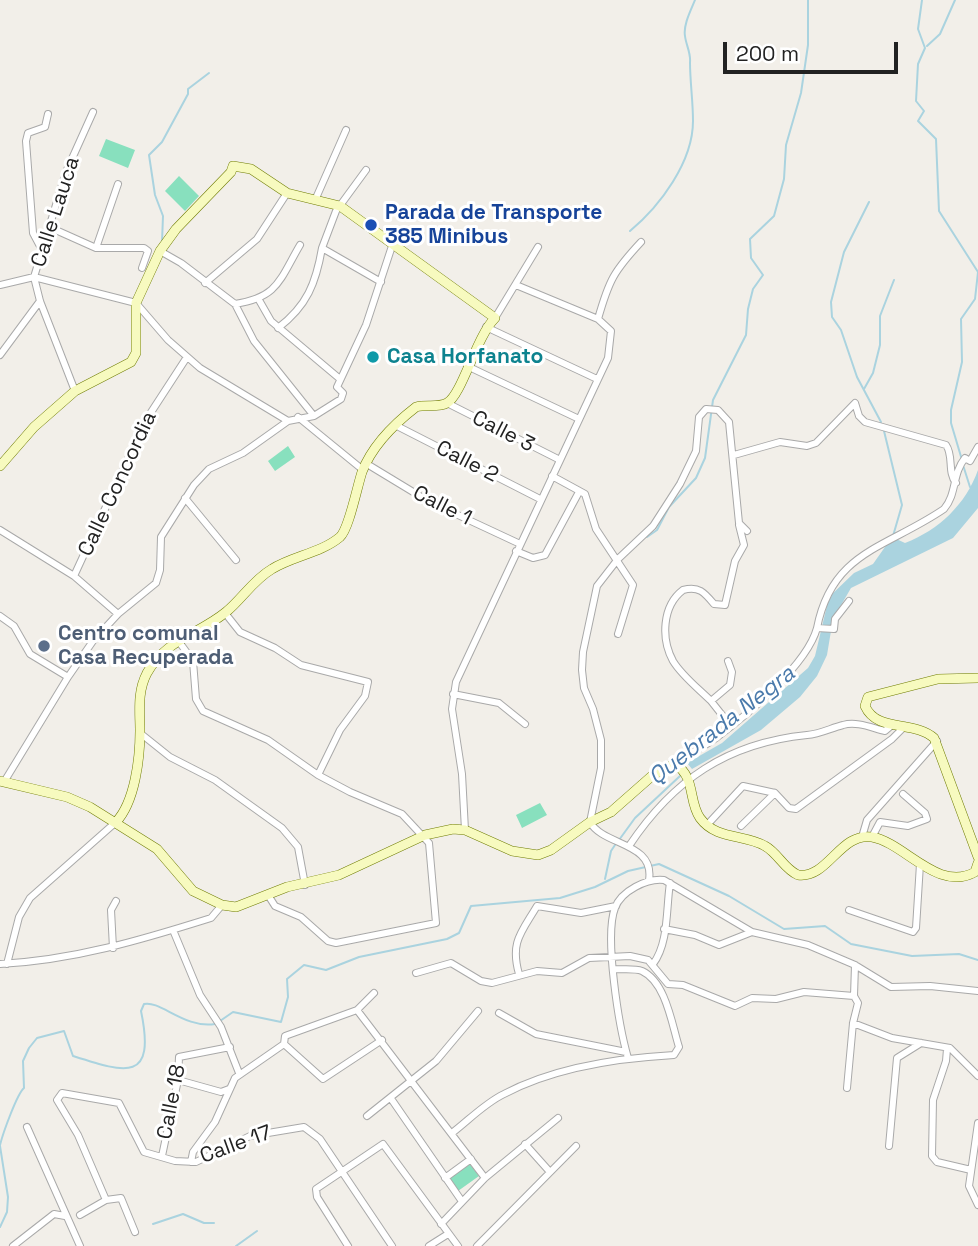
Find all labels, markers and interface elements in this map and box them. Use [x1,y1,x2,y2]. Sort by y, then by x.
scale bar [726,28,901,72]
text: 200 m [736,40,799,67]
street label: Calle Lauca [26,154,86,270]
place label: Parada de Transporte 385 Minibus [385,200,602,250]
marker: Parada de Transporte 385 Minibus [363,217,379,233]
place label: Casa Horfanato [387,344,543,370]
marker: Casa Horfanato [365,349,381,365]
street label: Calle 3 [468,406,538,458]
street label: Calle Concordia [73,408,163,560]
street label: Calle 2 [432,436,502,488]
street label: Calle 1 [408,481,476,531]
place label: Centro comunal Casa Recuperada [58,621,234,671]
marker: Centro comunal Casa Recuperada [36,638,52,654]
water label: Quebrada Negra [643,660,801,792]
street label: Calle 18 [152,1063,192,1141]
street label: Calle 17 [197,1120,275,1170]

